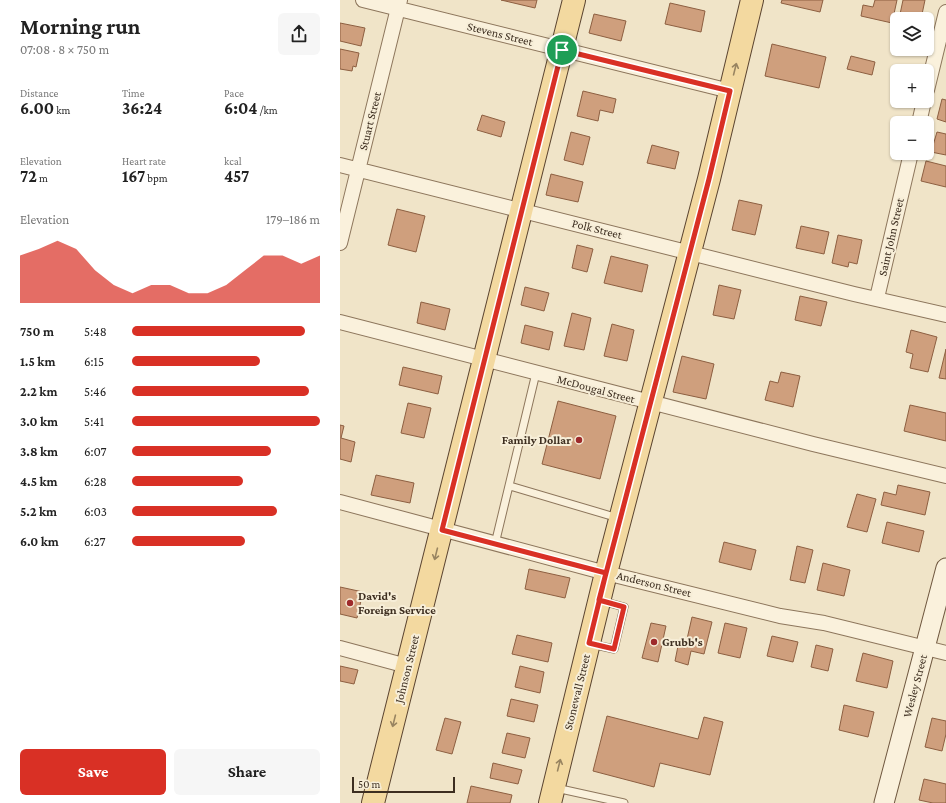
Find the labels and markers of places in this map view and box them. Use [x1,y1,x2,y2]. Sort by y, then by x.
pin [545,33,579,67]
place label: Family Dollar [502,433,571,447]
marker: Family Dollar [574,435,584,445]
place label: David's Foreign Service [358,589,436,617]
marker: David's Foreign Service [345,598,355,608]
place label: Grubb's [662,635,703,649]
marker: Grubb's [649,637,659,647]

